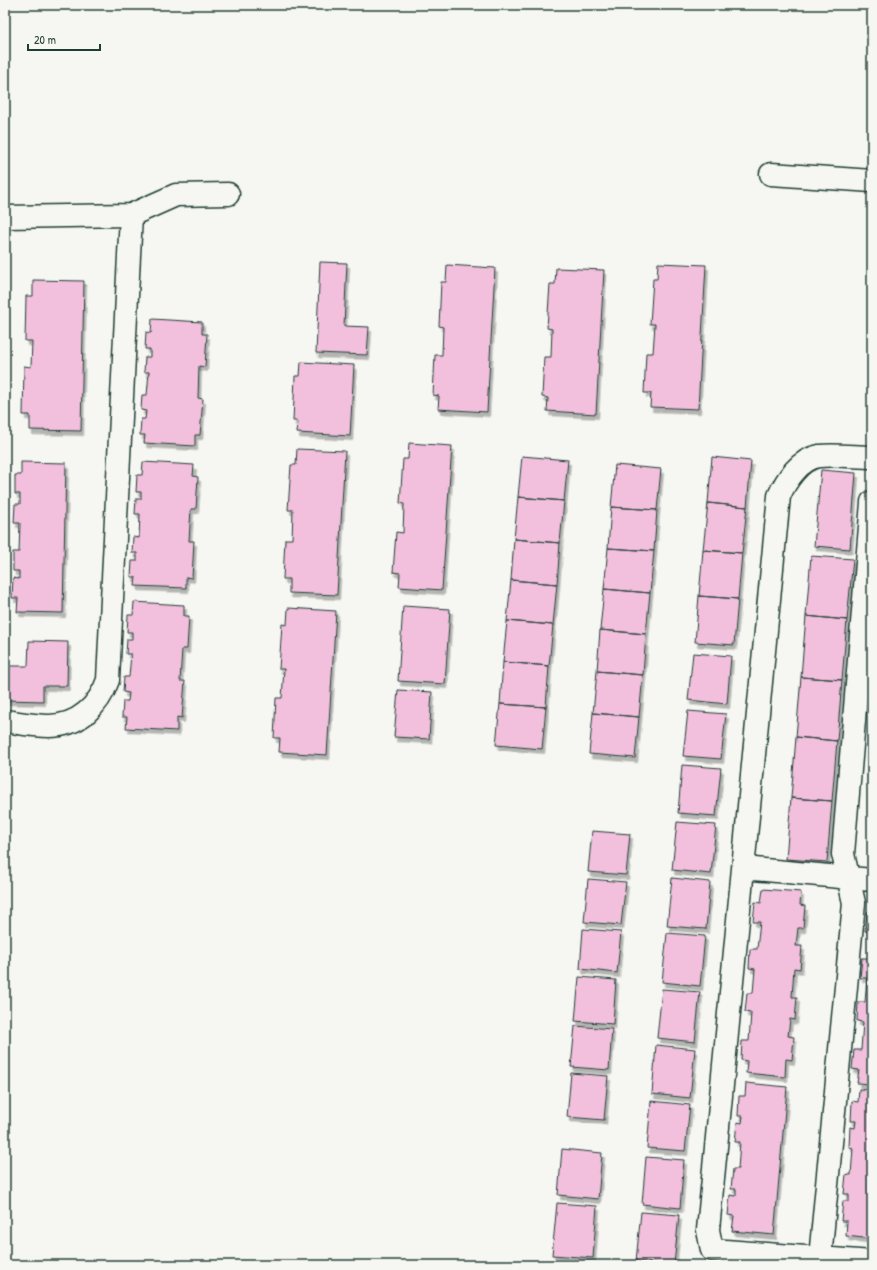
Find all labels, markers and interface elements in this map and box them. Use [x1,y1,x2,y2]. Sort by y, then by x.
scale bar [28,26,100,52]
text: 20 m [34,31,56,48]

